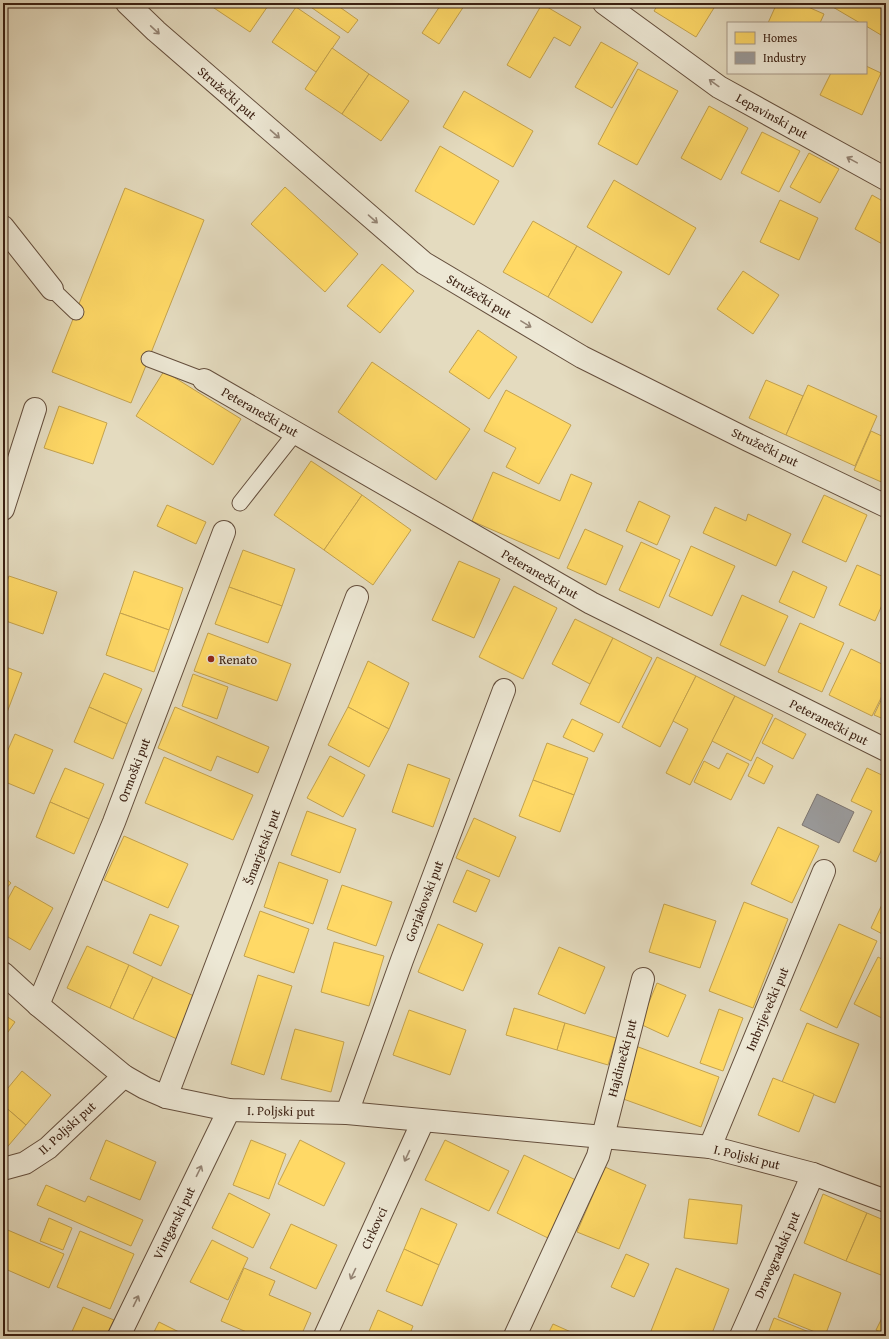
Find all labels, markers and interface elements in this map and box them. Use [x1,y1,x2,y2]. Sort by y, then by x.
legend [727,22,867,74]
one-way arrow [150,25,160,35]
text: Homes [763,29,798,46]
text: Industry [763,49,806,66]
street label: Stružečki put [193,62,261,124]
one-way arrow [709,79,720,87]
street label: Lepavinski put [733,88,812,144]
one-way arrow [269,129,280,138]
one-way arrow [846,156,858,163]
one-way arrow [368,214,378,223]
street label: Stružečki put [443,269,515,323]
one-way arrow [520,320,532,328]
street label: Peteranečki put [218,382,302,442]
street label: Stružečki put [728,423,802,472]
street label: Peteranečki put [498,544,582,604]
place label: Renato [219,650,258,669]
marker: Renato [206,654,216,664]
street label: Peteranečki put [786,694,872,750]
street label: Ormoški put [113,735,155,805]
street label: Šmarjetski put [239,806,285,888]
street label: Gorjakovski put [400,857,448,944]
street label: Imbrijevečki put [741,964,793,1054]
street label: Hajdinečki put [603,1017,642,1099]
street label: II. Poljski put [34,1097,100,1159]
street label: I. Poljski put [247,1101,315,1121]
street label: I. Poljski put [712,1140,783,1175]
one-way arrow [403,1150,410,1162]
one-way arrow [196,1166,203,1178]
street label: Vintgarski put [148,1183,200,1263]
street label: Cirkovci [356,1203,392,1252]
street label: Dravogradski put [749,1208,805,1302]
one-way arrow [349,1268,356,1280]
one-way arrow [133,1295,140,1307]

